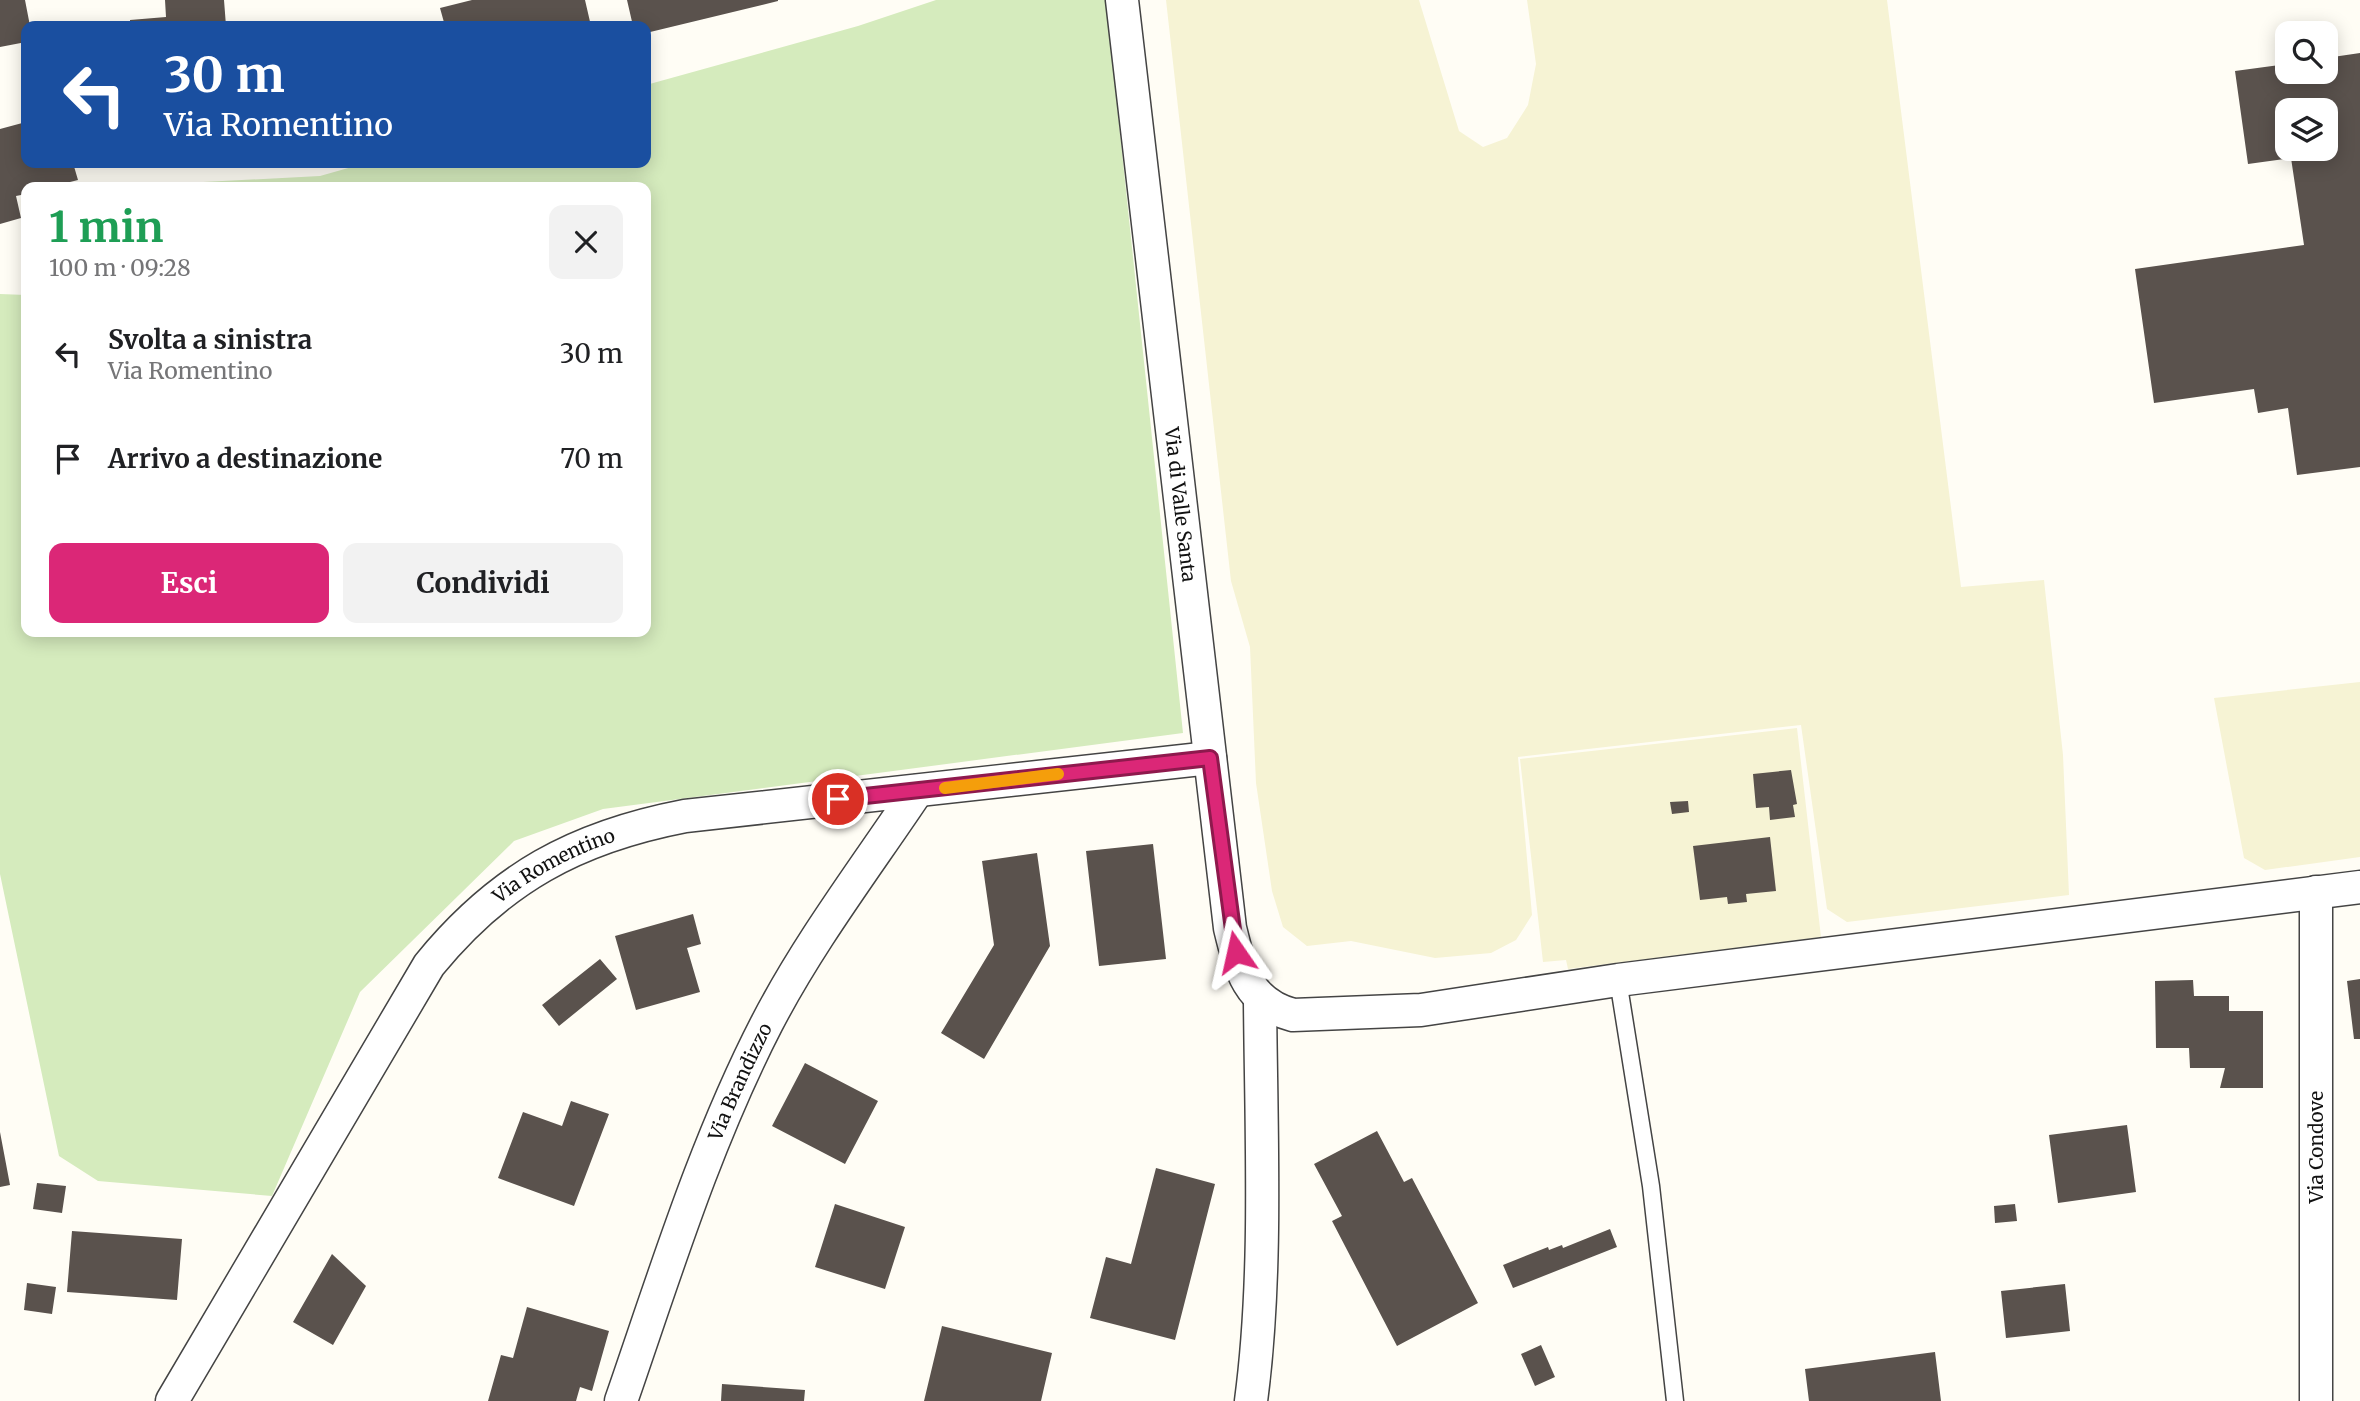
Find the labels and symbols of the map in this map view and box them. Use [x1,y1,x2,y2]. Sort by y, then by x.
street label: Via di Valle Santa [1160,425,1202,583]
pin [808,769,868,829]
street label: Via Romentino [487,823,618,908]
position arrow [1199,915,1273,989]
street label: Via Brandizzo [703,1019,777,1145]
street label: Via Condove [2304,1091,2328,1204]

